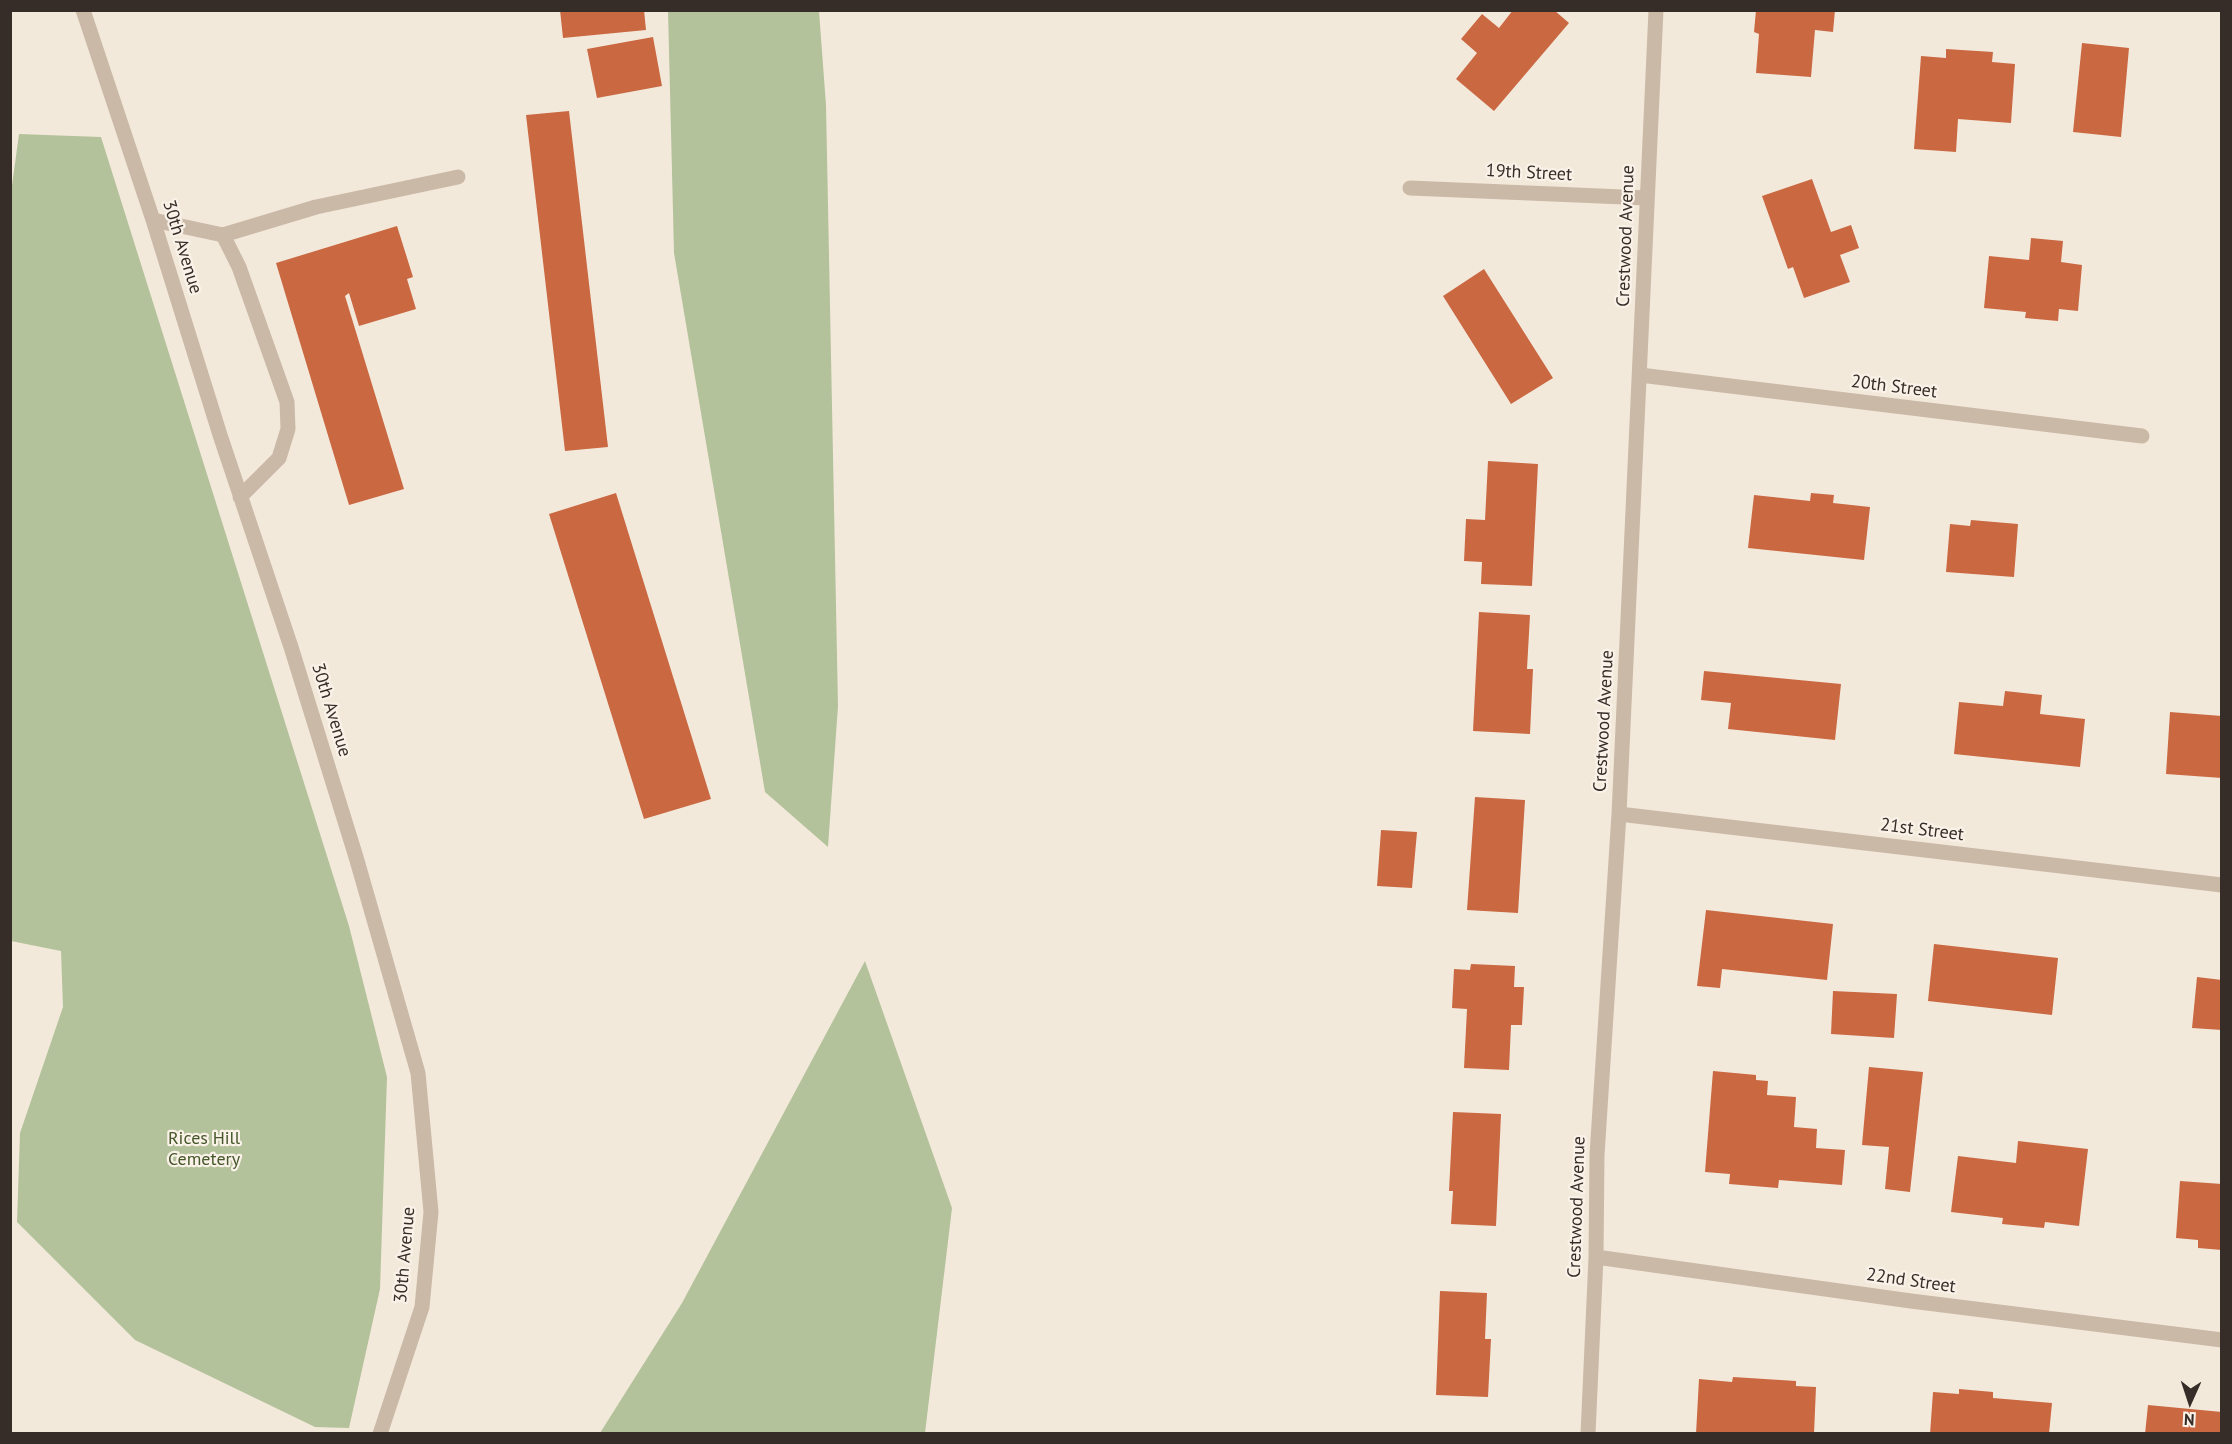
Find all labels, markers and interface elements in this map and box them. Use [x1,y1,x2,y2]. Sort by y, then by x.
street label: 19th Street [1485,160,1573,186]
street label: Crestwood Avenue [1613,165,1639,307]
street label: 30th Avenue [158,198,206,296]
street label: 20th Street [1850,371,1938,403]
street label: Crestwood Avenue [1590,650,1618,792]
street label: 30th Avenue [307,661,355,759]
street label: 21st Street [1879,814,1965,846]
park label: Rices Hill Cemetery [168,1128,240,1170]
street label: Crestwood Avenue [1564,1136,1590,1278]
street label: 30th Avenue [390,1206,420,1304]
street label: 22nd Street [1865,1264,1957,1298]
north arrow [2160,1372,2220,1432]
text: N [2183,1410,2195,1430]

